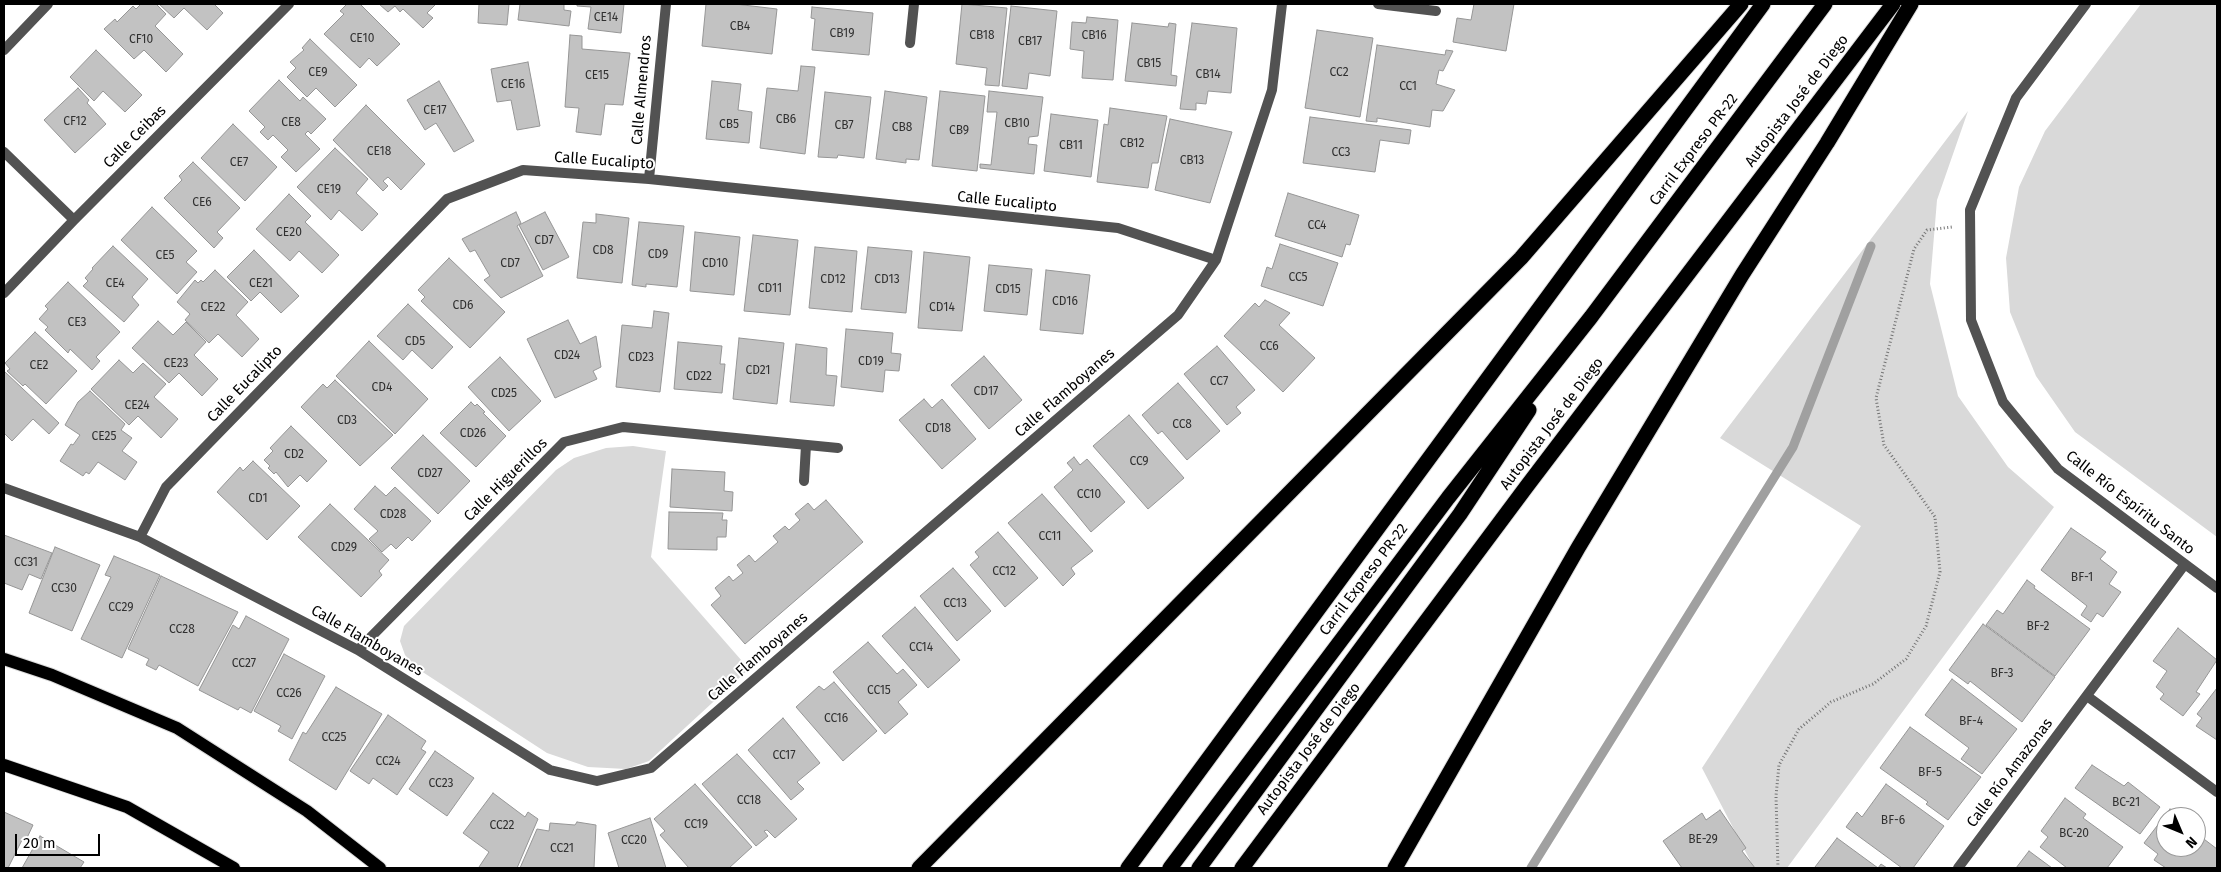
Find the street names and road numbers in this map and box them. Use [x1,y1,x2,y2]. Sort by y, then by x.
street label: Autopista José de Diego [1741,31,1853,171]
street label: Calle Almendros [628,34,656,146]
street label: Carril Expreso PR-22 [1646,90,1742,210]
street label: Calle Ceibas [100,102,170,172]
street label: Calle Eucalipto [553,149,655,173]
street label: Calle Eucalipto [956,188,1058,216]
street label: Calle Eucalipto [204,342,286,426]
street label: Calle Flamboyanes [1011,345,1119,441]
street label: Autopista José de Diego [1496,354,1608,494]
street label: Calle Higuerillos [461,435,551,525]
street label: Calle Río Espíritu Santo [2062,447,2198,559]
street label: Carril Expreso PR-22 [1316,520,1412,640]
street label: Calle Flamboyanes [308,602,426,680]
street label: Calle Flamboyanes [704,609,812,705]
street label: Autopista José de Diego [1253,679,1365,819]
street label: Calle Río Amazonas [1963,715,2057,831]

